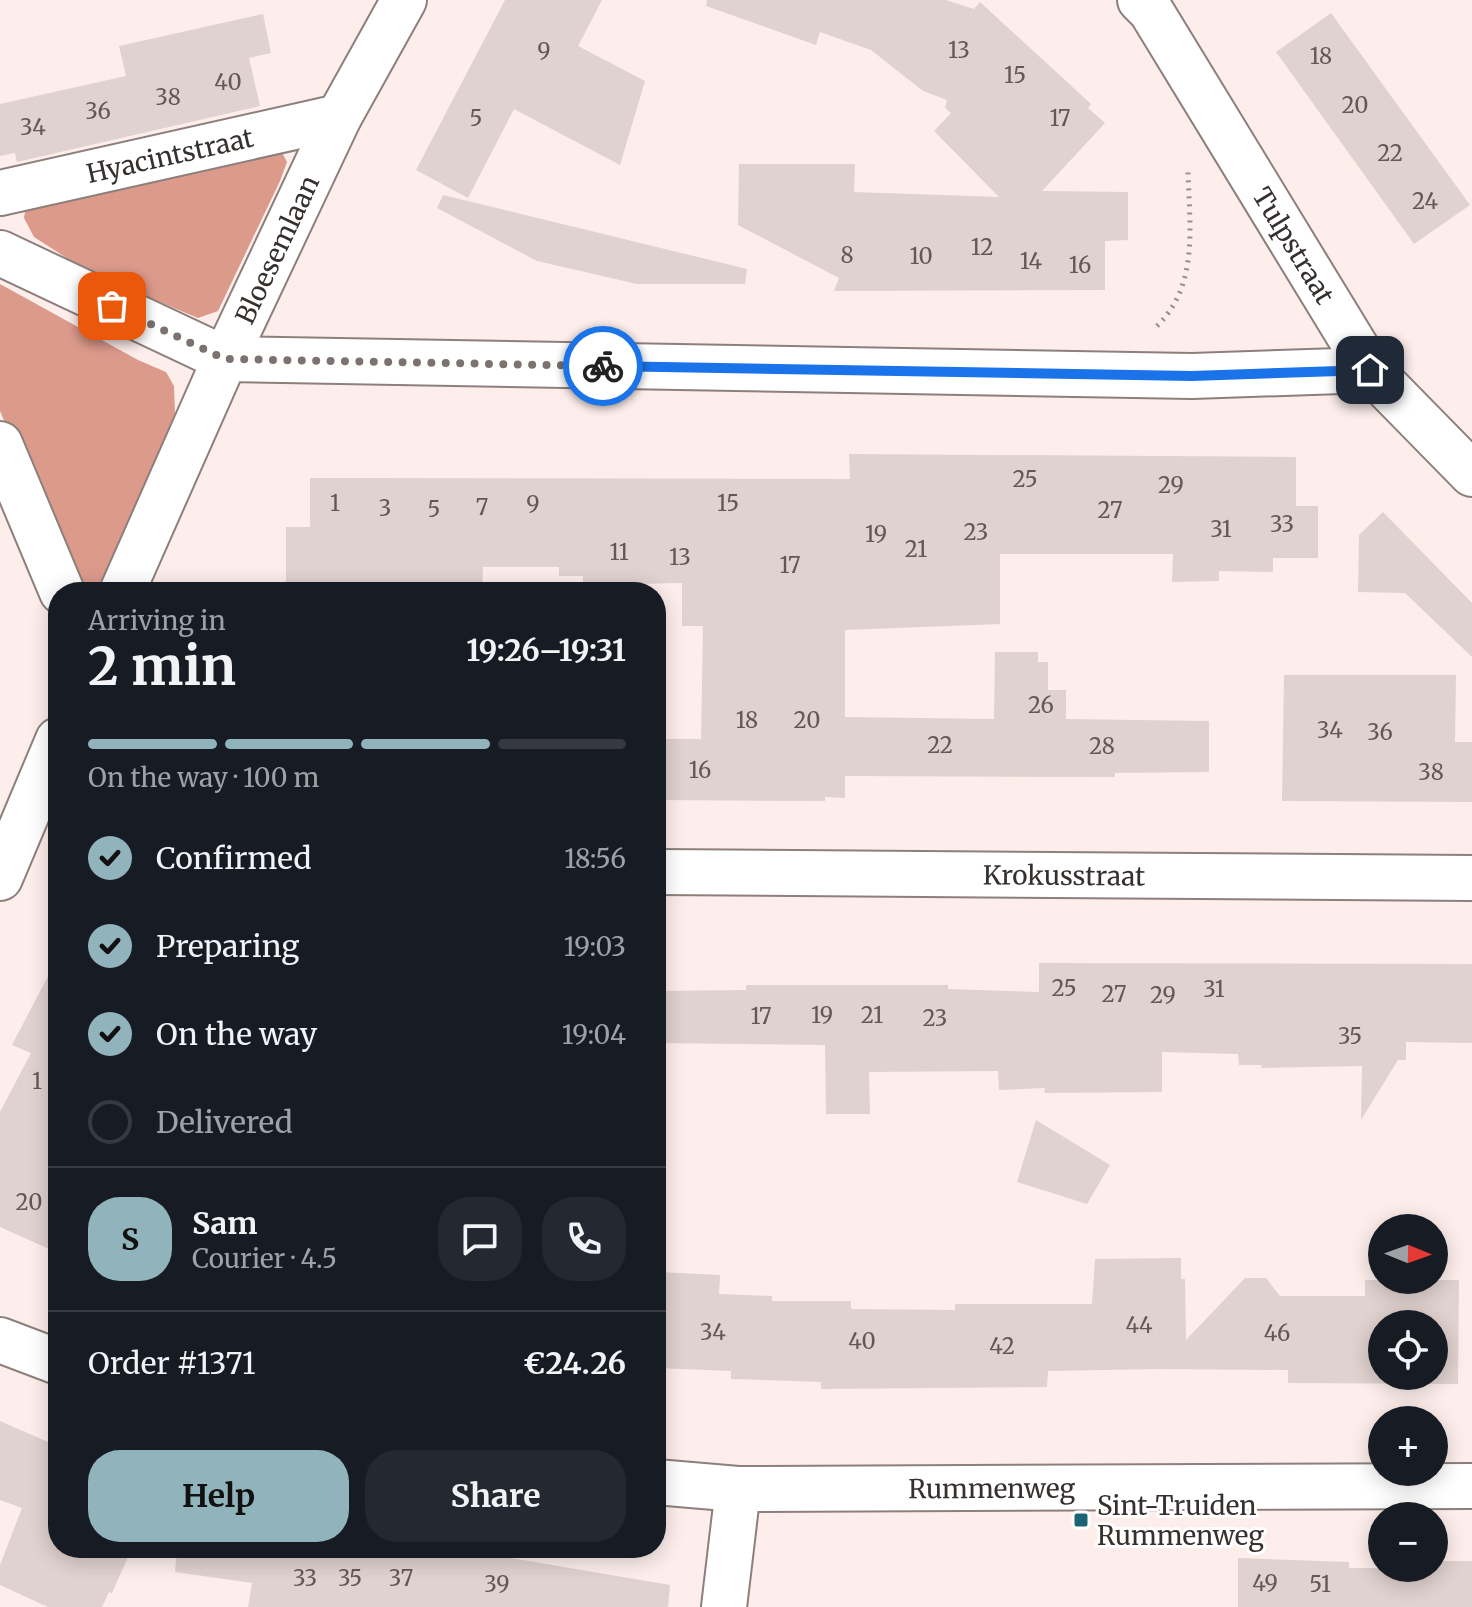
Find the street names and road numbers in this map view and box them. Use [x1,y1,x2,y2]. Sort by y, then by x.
street label: Hyacintstraat [83,120,256,190]
street label: Bloesemlaan [228,170,326,329]
street label: Tulpstraat [1246,181,1342,310]
street label: Krokusstraat [983,858,1145,892]
street label: Rummenweg [908,1471,1076,1505]

